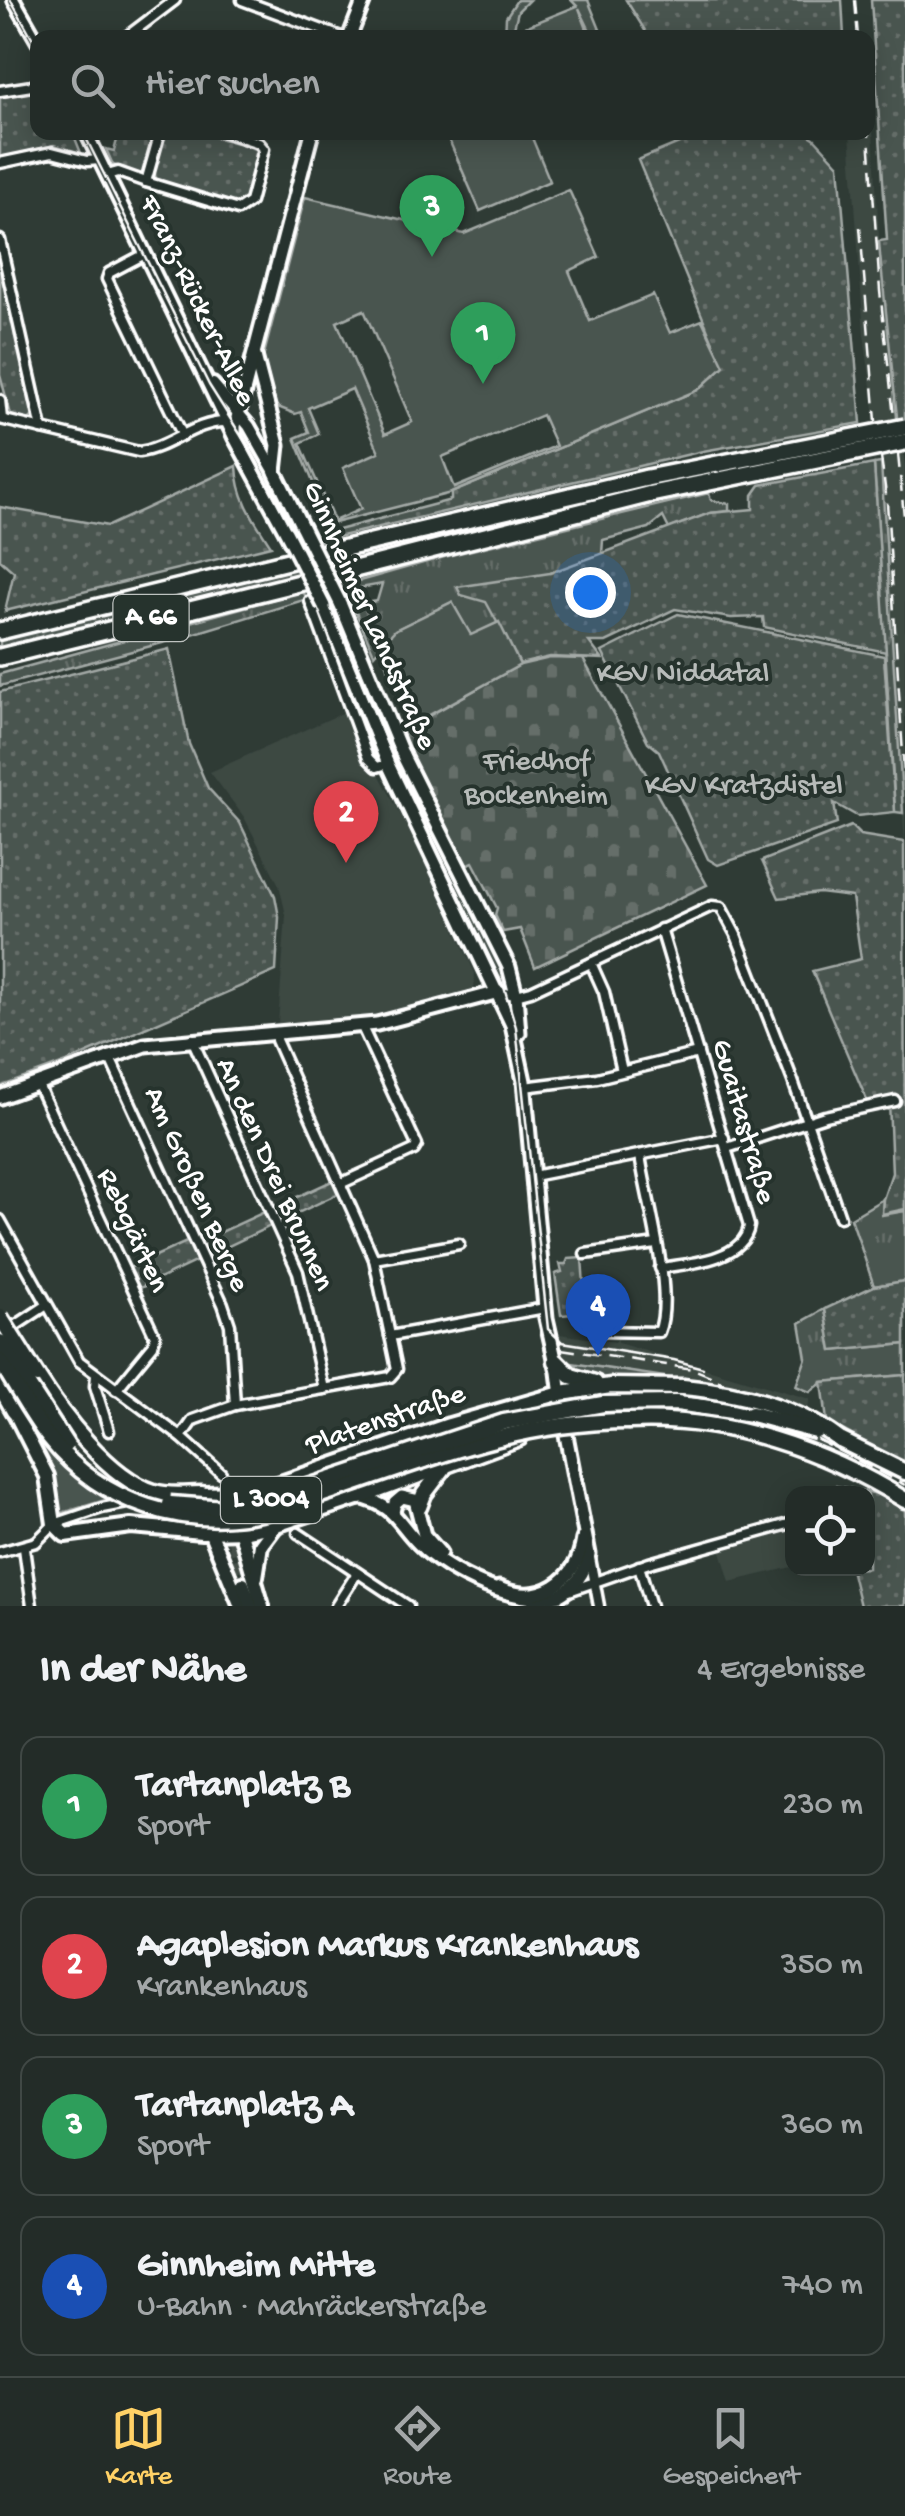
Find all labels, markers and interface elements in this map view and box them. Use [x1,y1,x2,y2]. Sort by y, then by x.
search box [30,30,875,140]
icon: search [65,58,120,113]
text: Hier suchen [145,63,320,107]
pin: 3 [400,174,464,257]
street label: Franz-Rücker-Allee [129,189,262,413]
pin: 1 [450,302,516,384]
street label: Ginnheimer Landstraße [293,476,443,756]
your location [565,567,616,618]
road number: A 66 [114,595,188,641]
park label: KGV Niddatal [597,658,769,693]
park label: Friedhof Bockenheim [463,746,608,815]
park label: KGV Kratzdistel [645,770,843,805]
pin: 2 [314,780,378,863]
street label: Guaitastraße [702,1036,782,1209]
street label: An den Drei Brunnen [206,1053,340,1297]
street label: Am Großen Berge [134,1082,256,1298]
street label: Rebgärten [87,1163,175,1299]
pin: 4 [566,1274,630,1356]
street label: Platenstraße [301,1377,471,1465]
road number: L 3004 [221,1477,321,1523]
map controls [785,1486,875,1576]
button: locate [785,1486,875,1576]
text: In der Nähe [40,1647,246,1696]
text: 4 Ergebnisse [697,1652,865,1690]
text: Tartanplatz B [137,1765,350,1809]
text: 1 [68,1787,81,1825]
text: 230 m [782,1787,863,1825]
text: Sport [137,1809,209,1847]
text: Agaplesion Markus Krankenhaus [137,1925,638,1969]
text: 2 [67,1947,82,1985]
text: 350 m [781,1947,863,1985]
text: Krankenhaus [137,1969,307,2007]
text: Tartanplatz A [137,2085,353,2129]
text: 3 [66,2107,83,2145]
text: 360 m [782,2107,863,2145]
text: Sport [137,2129,209,2167]
text: Ginnheim Mitte [137,2245,375,2289]
text: 4 [67,2267,82,2305]
text: 740 m [783,2267,863,2305]
text: U-Bahn · Mahräckerstraße [137,2289,486,2327]
tab: Karte [105,2401,172,2494]
tab: Route [383,2401,451,2494]
tab: Gespeichert [662,2401,800,2494]

